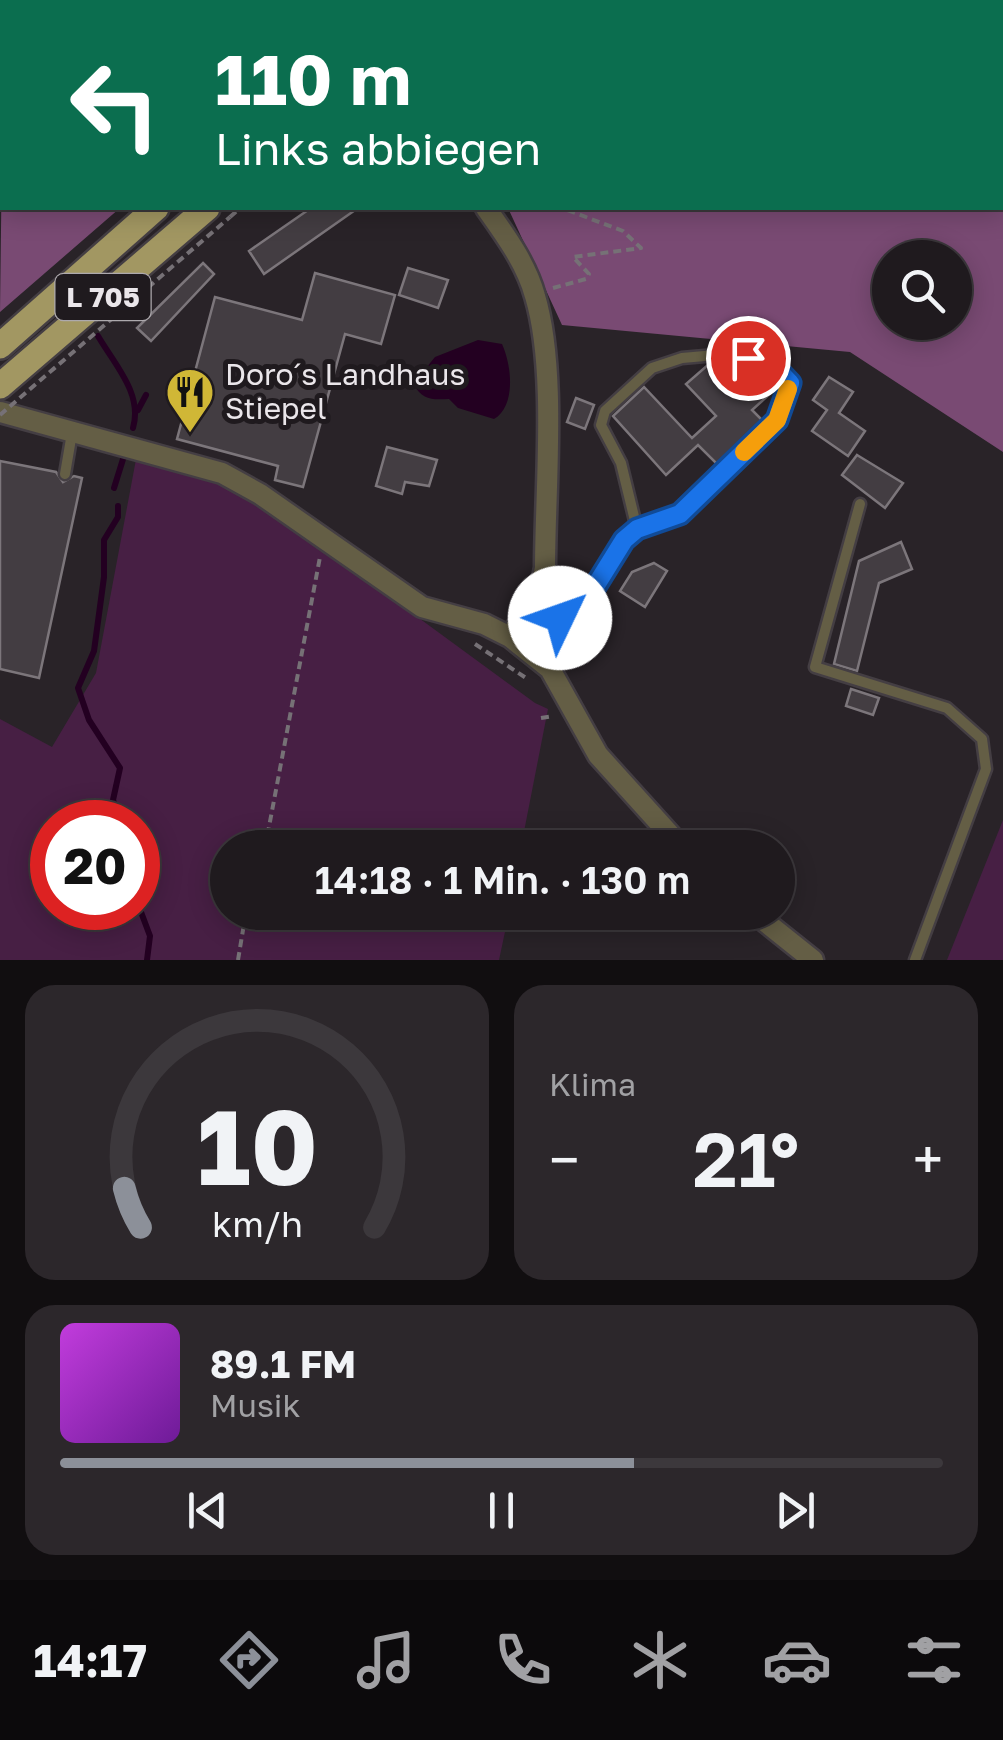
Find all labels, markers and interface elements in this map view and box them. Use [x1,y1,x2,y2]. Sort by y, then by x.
text: 110 m [215,36,411,120]
icon: left [50,40,180,170]
text: Links abbiegen [215,121,541,175]
map controls [872,240,972,340]
button: search [872,240,972,340]
road number: L 705 [56,274,150,320]
pin [706,316,791,401]
icon: arrive [721,331,776,386]
place label: Doro´s Landhaus Stiepel [225,356,465,426]
restaurant icon: Doro´s Landhaus Stiepel [164,366,216,434]
position arrow [508,566,612,670]
speed limit sign: 20 [30,800,160,930]
text: 14:18 · 1 Min. · 130 m [315,857,690,902]
text: Klima [549,1065,636,1103]
text: 10 [196,1083,318,1208]
text: 21° [693,1113,799,1204]
text: − [549,1126,579,1192]
text: + [913,1126,943,1192]
text: km/h [212,1202,302,1245]
text: 89.1 FM [210,1341,356,1386]
text: Musik [210,1386,301,1424]
icon: previous [180,1483,235,1538]
icon: pause [474,1483,529,1538]
icon: next [768,1483,823,1538]
icon: directions [214,1625,284,1695]
icon: music [351,1625,421,1695]
icon: phone [488,1625,558,1695]
icon: climate [625,1625,695,1695]
icon: car [762,1625,832,1695]
icon: filters [899,1625,969,1695]
text: 14:17 [34,1633,147,1687]

